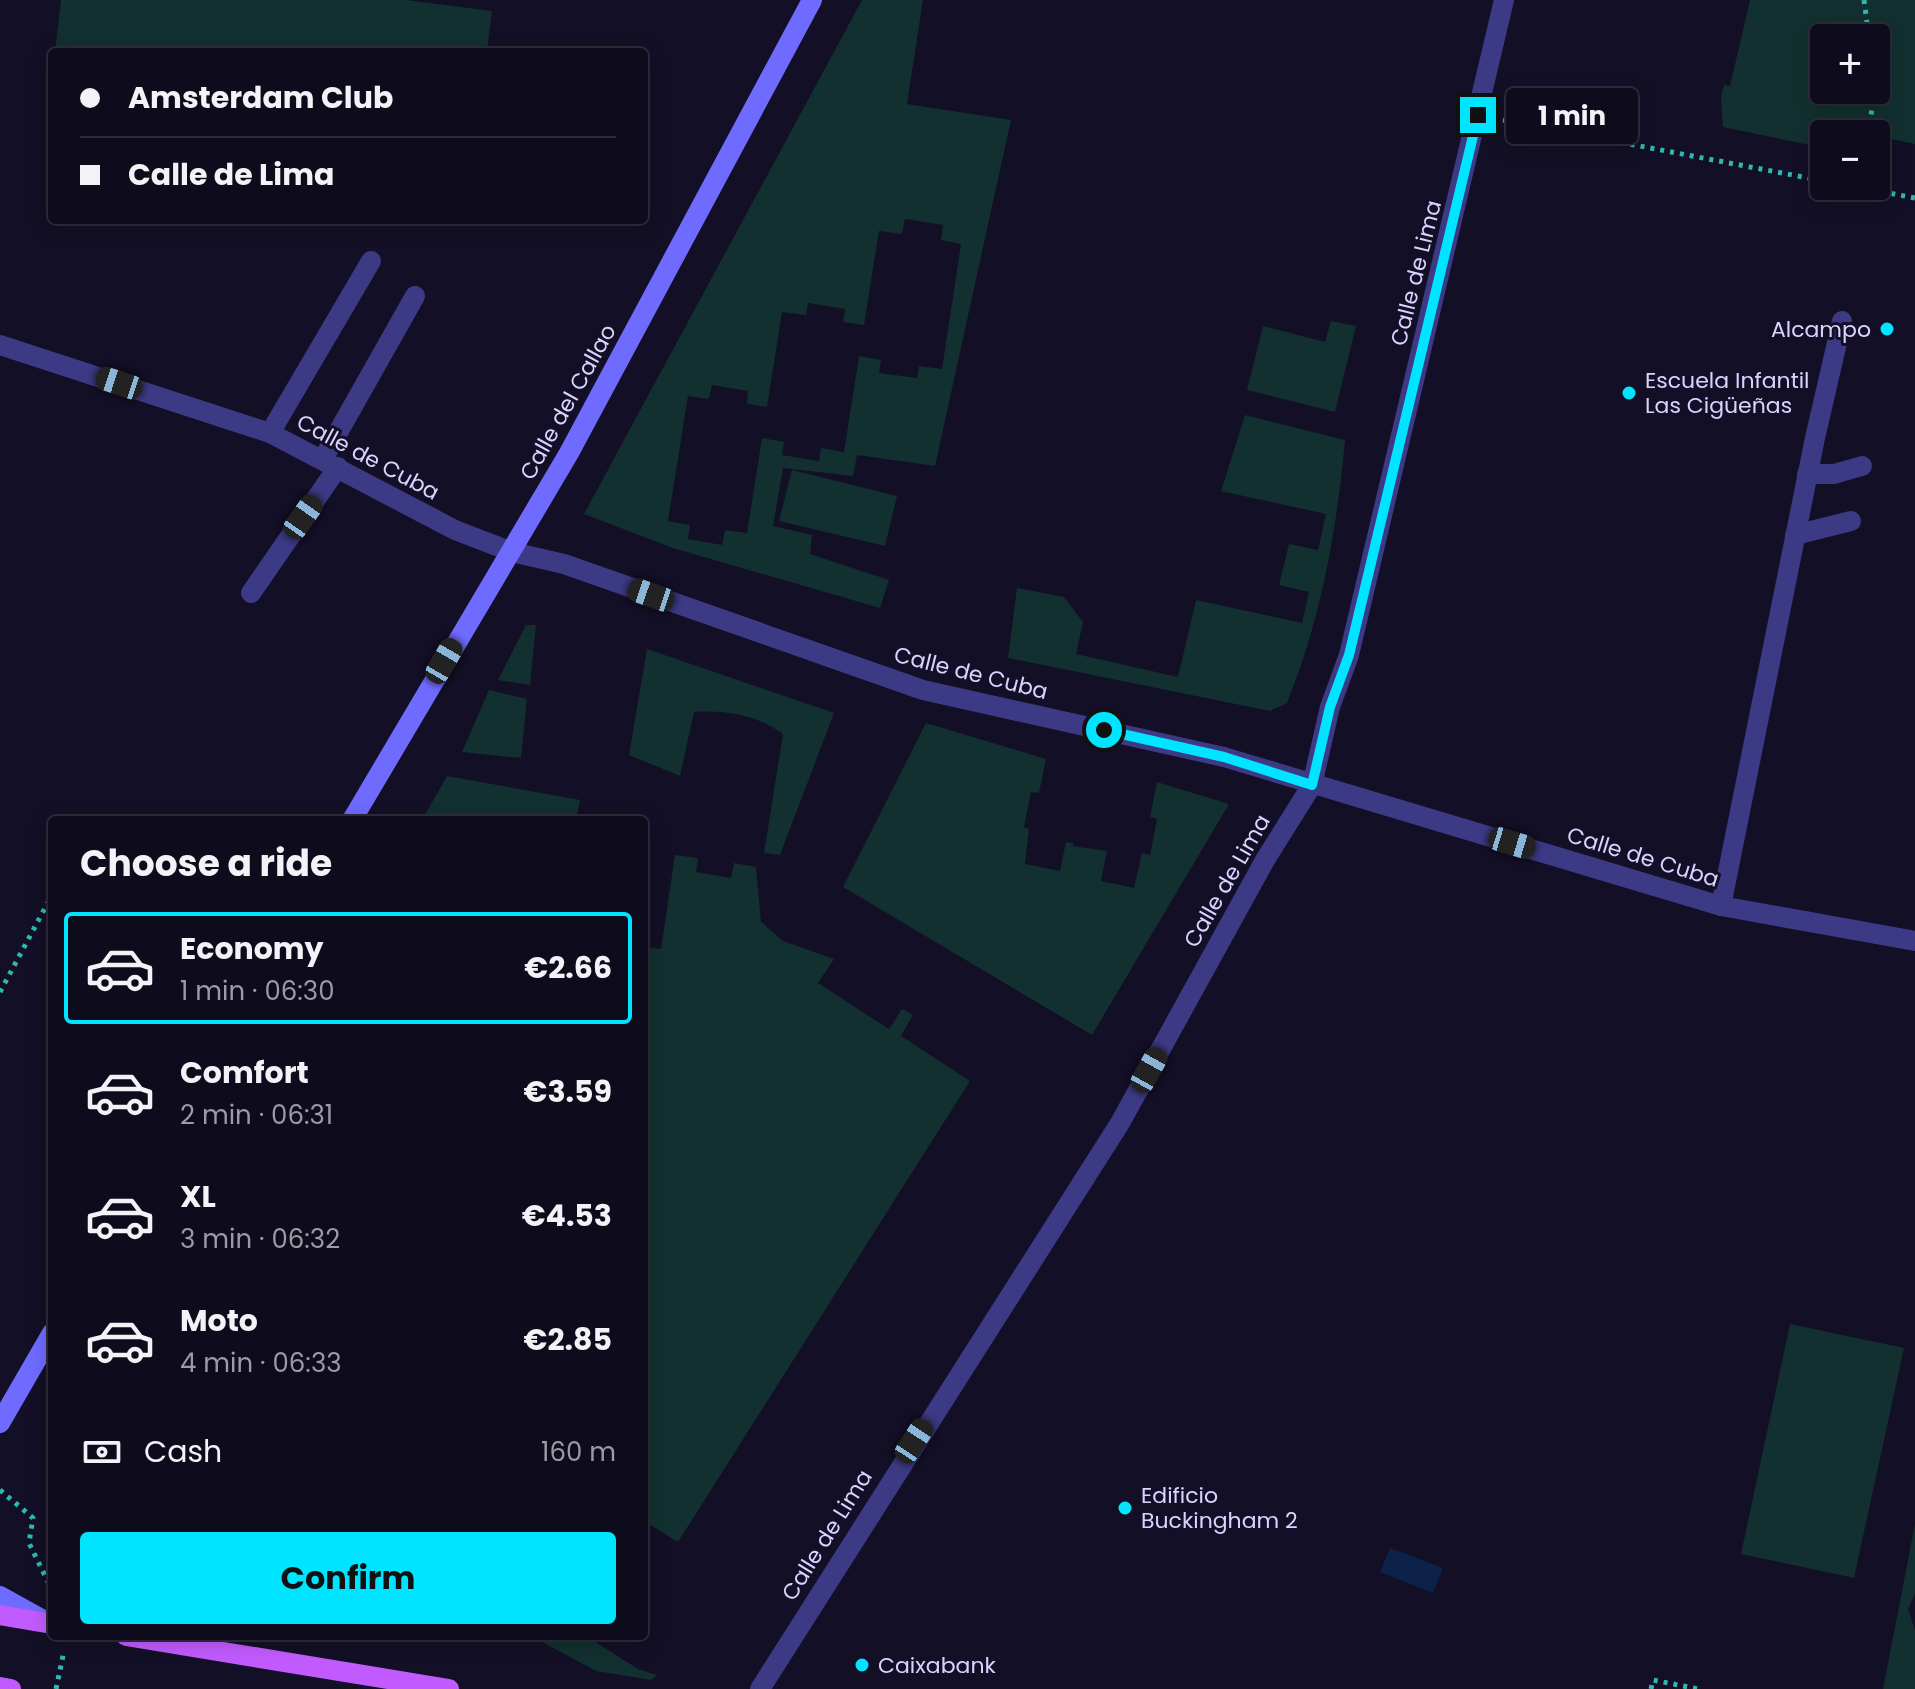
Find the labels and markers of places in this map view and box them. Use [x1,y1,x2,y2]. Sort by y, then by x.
place label: Alcampo [1771,314,1871,345]
marker: Alcampo [1878,320,1896,338]
place label: Escuela Infantil Las Cigüeñas [1645,365,1810,421]
marker: Escuela Infantil Las Cigüeñas [1620,384,1638,402]
place label: Edificio Buckingham 2 [1141,1480,1298,1536]
marker: Edificio Buckingham 2 [1116,1499,1134,1517]
place label: Caixabank [878,1650,997,1681]
marker: Caixabank [853,1656,871,1674]

